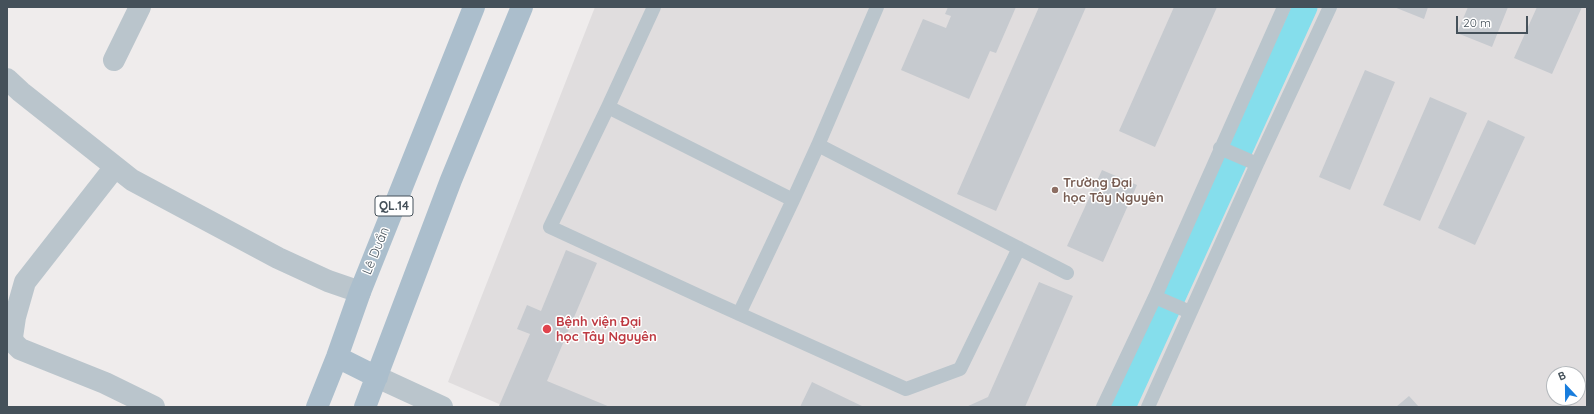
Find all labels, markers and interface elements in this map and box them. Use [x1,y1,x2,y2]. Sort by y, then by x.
scale bar [1458,8,1530,34]
text: 20 m [1463,15,1491,30]
place label: Trường Đại học Tây Nguyên [1063,175,1164,206]
marker: Trường Đại học Tây Nguyên [1050,185,1060,195]
road number: QL.14 [375,196,413,216]
street label: Lê Duẩn [359,225,393,277]
place label: Bệnh viện Đại học Tây Nguyên [556,314,657,345]
marker: Bệnh viện Đại học Tây Nguyên [541,323,553,335]
north arrow [1546,366,1586,406]
text: B [1556,368,1568,384]

